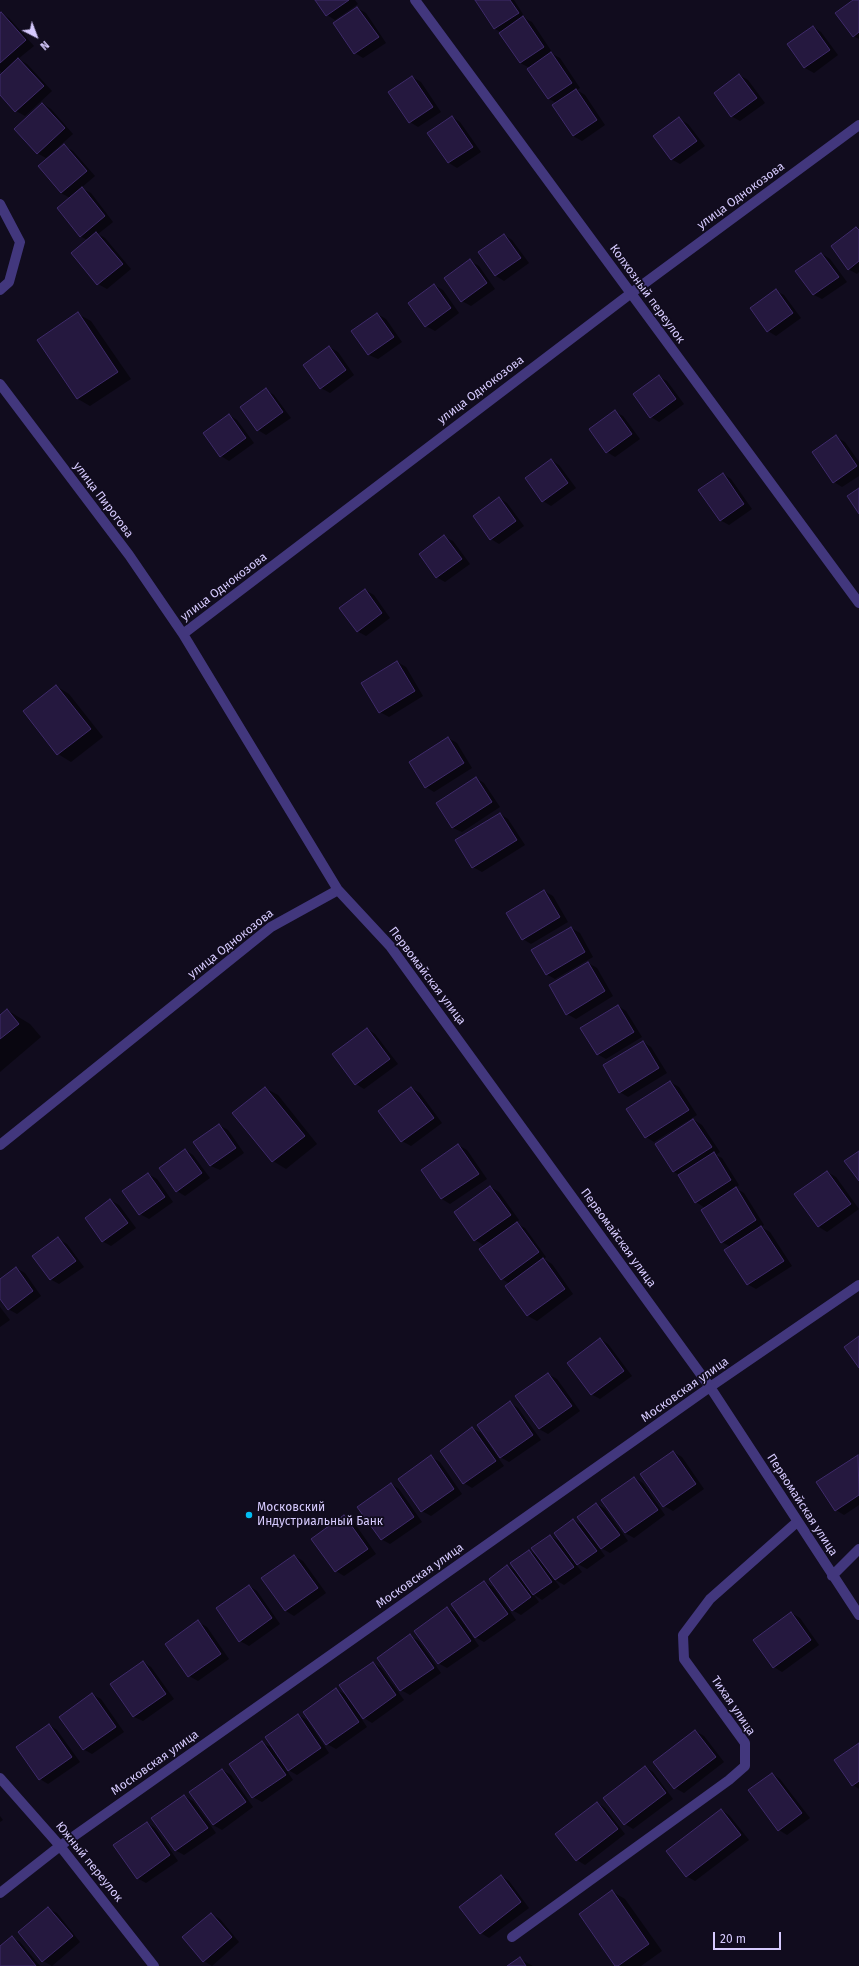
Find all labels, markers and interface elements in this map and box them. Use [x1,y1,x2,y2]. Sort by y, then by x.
north arrow [16,16,56,56]
text: N [37,38,51,53]
street label: улица Однокозова [694,159,788,233]
street label: Колхозный переулок [606,242,688,346]
street label: улица Однокозова [435,353,527,427]
street label: улица Пирогова [70,459,136,541]
street label: улица Однокозова [178,550,270,624]
street label: улица Однокозова [185,906,277,982]
street label: Первомайская улица [385,924,469,1028]
street label: Первомайская улица [577,1186,659,1290]
street label: Московская улица [638,1354,732,1426]
street label: Первомайская улица [764,1451,840,1559]
place label: Московский Индустриальный Банк [257,1501,383,1529]
marker: Московский Индустриальный Банк [244,1510,254,1520]
street label: Московская улица [373,1540,467,1612]
street label: Тихая улица [708,1674,758,1738]
street label: Московская улица [108,1727,202,1799]
street label: Южный переулок [52,1819,126,1905]
scale bar [715,1924,783,1950]
text: 20 m [720,1932,746,1946]

